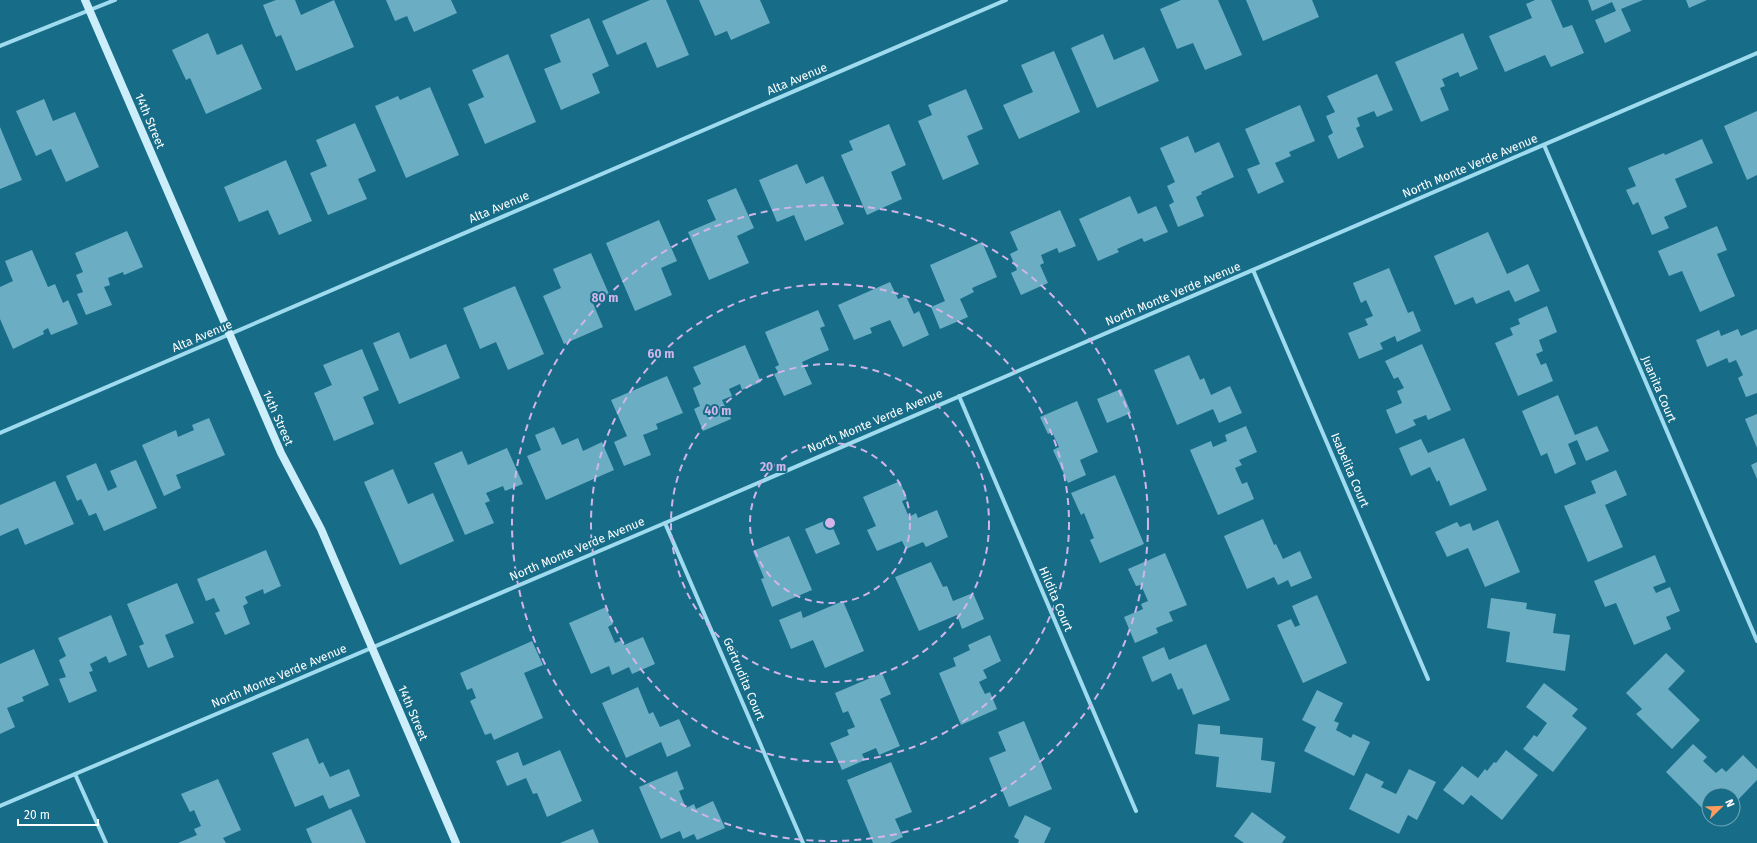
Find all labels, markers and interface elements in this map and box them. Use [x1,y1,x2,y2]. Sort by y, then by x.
street label: Alta Avenue [765,60,829,98]
street label: 14th Street [132,91,168,151]
street label: North Monte Verde Avenue [1400,131,1540,201]
street label: Alta Avenue [467,188,531,226]
street label: North Monte Verde Avenue [1103,259,1243,329]
text: 80 m [592,291,618,305]
street label: Alta Avenue [170,317,234,355]
text: 60 m [648,347,674,361]
street label: Juanita Court [1639,354,1680,425]
street label: North Monte Verde Avenue [805,386,945,456]
street label: 14th Street [260,388,297,448]
text: 40 m [705,404,731,418]
street label: Isabelita Court [1328,431,1372,510]
text: 20 m [760,460,786,474]
street label: North Monte Verde Avenue [507,514,647,584]
centre of rings [823,516,837,530]
street label: Hildita Court [1036,565,1076,634]
street label: Gertrudita Court [720,635,768,723]
street label: North Monte Verde Avenue [209,641,349,711]
street label: 14th Street [395,683,431,743]
north arrow [1701,787,1741,827]
text: N [1722,797,1737,809]
scale bar [18,801,98,827]
text: 20 m [24,808,50,822]

